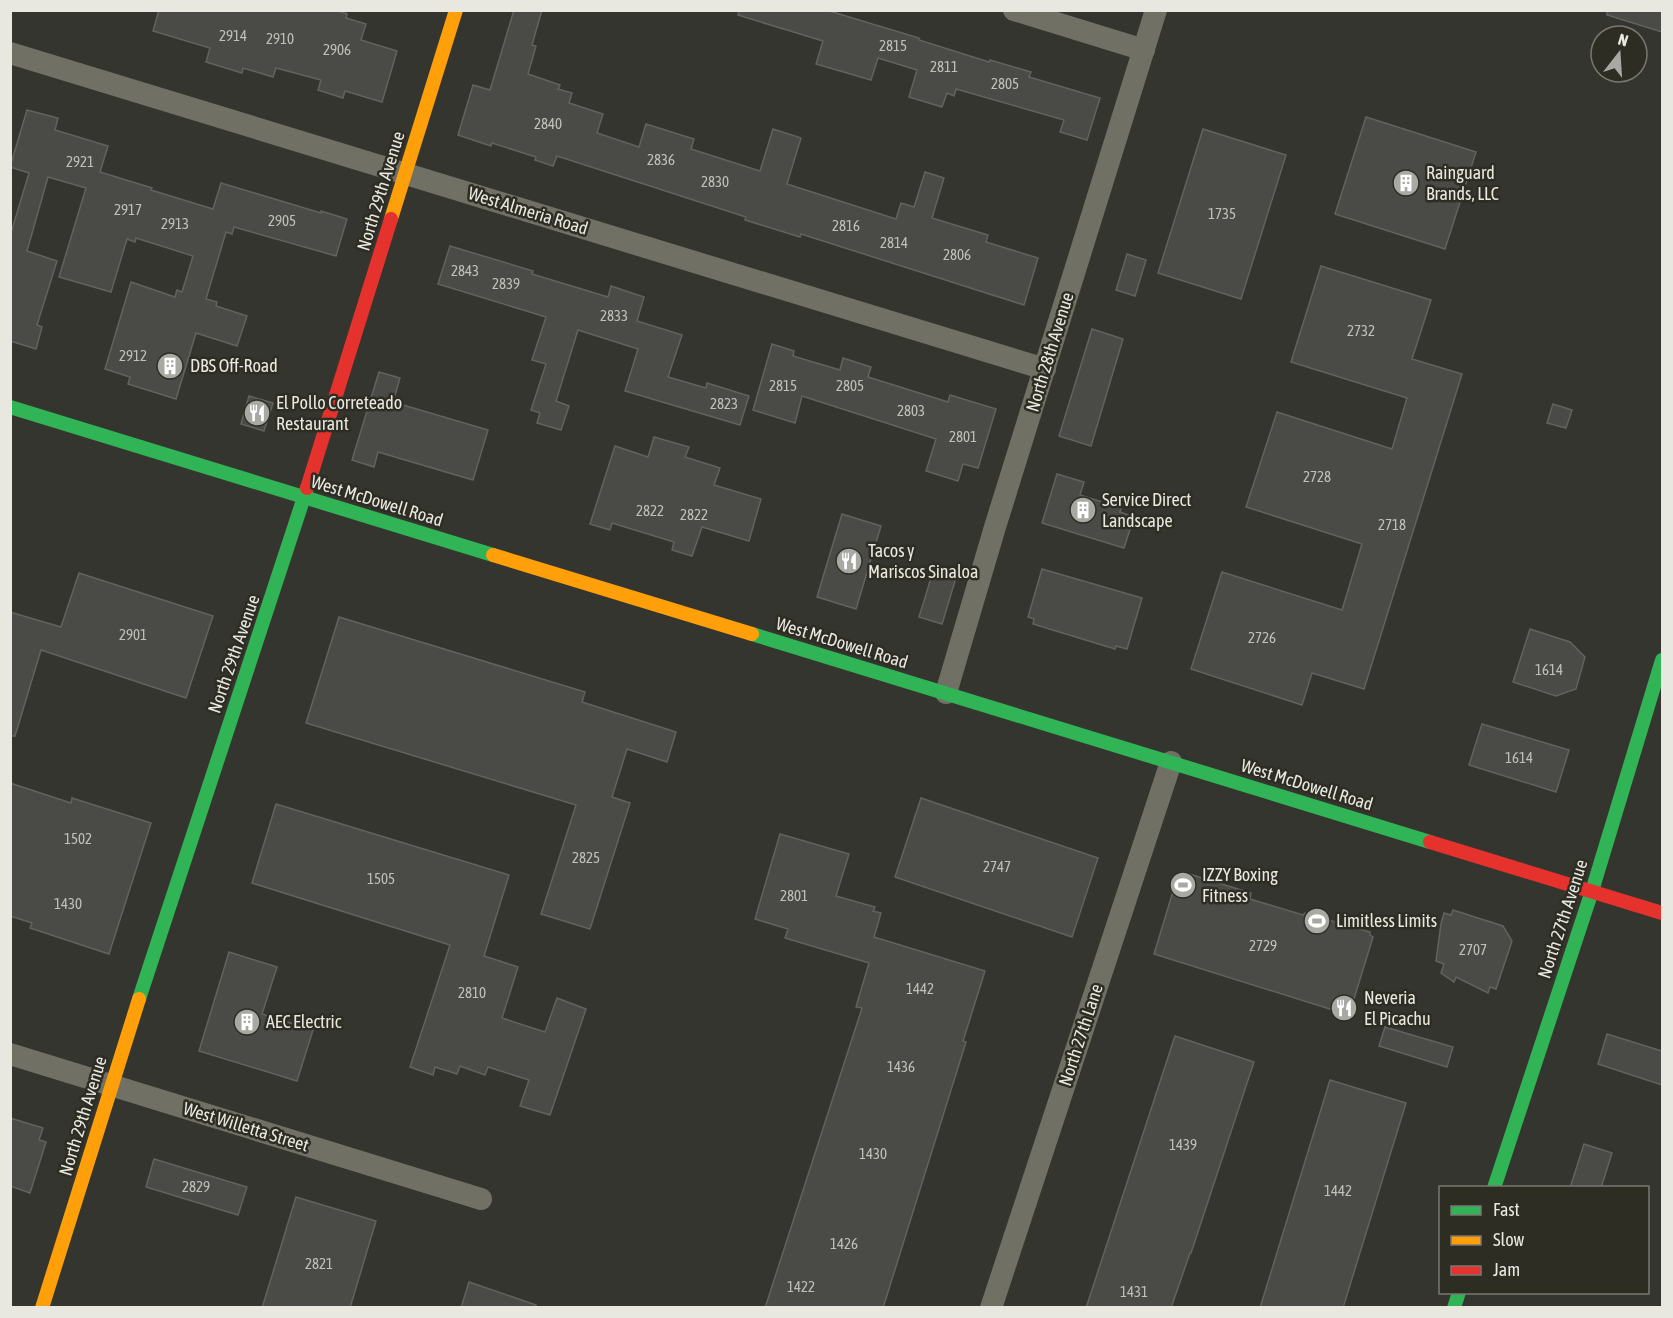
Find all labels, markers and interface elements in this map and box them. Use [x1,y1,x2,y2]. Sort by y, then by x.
north arrow [1589,24,1649,84]
house number: 2914 [219,27,247,44]
house number: 2910 [266,30,294,47]
text: N [1616,30,1631,50]
house number: 2815 [879,37,907,54]
house number: 2906 [323,41,351,58]
house number: 2811 [930,58,958,75]
house number: 2805 [991,75,1019,92]
house number: 2840 [534,115,562,132]
street label: North 29th Avenue [352,129,409,253]
house number: 2836 [647,151,675,168]
house number: 2921 [66,153,94,170]
place label: Rainguard Brands, LLC [1426,162,1499,204]
building icon: Rainguard Brands, LLC [1391,168,1421,198]
house number: 2830 [701,173,729,190]
street label: West Almeria Road [466,182,591,239]
house number: 2917 [114,201,142,218]
house number: 1735 [1208,205,1236,222]
house number: 2905 [268,212,296,229]
house number: 2913 [161,215,189,232]
house number: 2816 [832,217,860,234]
house number: 2814 [880,234,908,251]
house number: 2806 [943,246,971,263]
house number: 2843 [451,262,479,279]
house number: 2839 [492,275,520,292]
street label: North 28th Avenue [1021,290,1078,414]
house number: 2833 [600,307,628,324]
house number: 2732 [1347,322,1375,339]
house number: 2912 [119,347,147,364]
building icon: DBS Off-Road [155,351,185,381]
place label: DBS Off-Road [190,355,278,376]
house number: 2815 [769,377,797,394]
house number: 2805 [836,377,864,394]
place label: El Pollo Correteado Restaurant [276,392,402,434]
house number: 2823 [710,395,738,412]
restaurant icon: El Pollo Correteado Restaurant [242,398,272,428]
house number: 2803 [897,402,925,419]
house number: 2801 [949,428,977,445]
house number: 2728 [1303,468,1331,485]
street label: West McDowell Road [309,470,446,531]
place label: Service Direct Landscape [1102,489,1191,531]
building icon: Service Direct Landscape [1068,495,1098,525]
house number: 2822 [636,502,664,519]
house number: 2822 [680,506,708,523]
house number: 2718 [1378,516,1406,533]
place label: Tacos y Mariscos Sinaloa [868,540,978,582]
restaurant icon: Tacos y Mariscos Sinaloa [834,546,864,576]
street label: North 29th Avenue [203,592,264,716]
street label: West McDowell Road [774,612,911,673]
house number: 2901 [119,626,147,643]
house number: 2726 [1248,629,1276,646]
house number: 1614 [1535,661,1563,678]
house number: 1614 [1505,749,1533,766]
street label: West McDowell Road [1239,754,1376,815]
house number: 1502 [64,830,92,847]
house number: 2825 [572,849,600,866]
street label: North 27th Avenue [1533,857,1592,981]
house number: 2747 [983,858,1011,875]
place label: IZZY Boxing Fitness [1202,864,1278,906]
house number: 1505 [367,870,395,887]
sports icon: IZZY Boxing Fitness [1168,870,1198,900]
house number: 2801 [780,887,808,904]
house number: 1430 [54,895,82,912]
sports icon: Limitless Limits [1302,906,1332,936]
place label: Limitless Limits [1336,910,1437,931]
house number: 2729 [1249,937,1277,954]
house number: 2707 [1459,941,1487,958]
house number: 1442 [906,980,934,997]
street label: North 27th Lane [1054,981,1107,1089]
house number: 2810 [458,984,486,1001]
place label: Neveria El Picachu [1364,987,1431,1029]
restaurant icon: Neveria El Picachu [1329,993,1359,1023]
building icon: AEC Electric [232,1007,262,1037]
place label: AEC Electric [266,1011,342,1032]
street label: North 29th Avenue [54,1054,111,1178]
house number: 1436 [887,1058,915,1075]
street label: West Willetta Street [181,1097,311,1156]
house number: 1439 [1169,1136,1197,1153]
house number: 1430 [859,1145,887,1162]
house number: 2829 [182,1178,210,1195]
house number: 1442 [1324,1182,1352,1199]
legend [1439,1186,1649,1294]
text: Fast [1493,1199,1520,1220]
text: Slow [1493,1229,1524,1250]
house number: 1426 [830,1235,858,1252]
house number: 2821 [305,1255,333,1272]
text: Jam [1493,1259,1520,1280]
house number: 1422 [787,1278,815,1295]
house number: 1431 [1120,1283,1148,1300]

